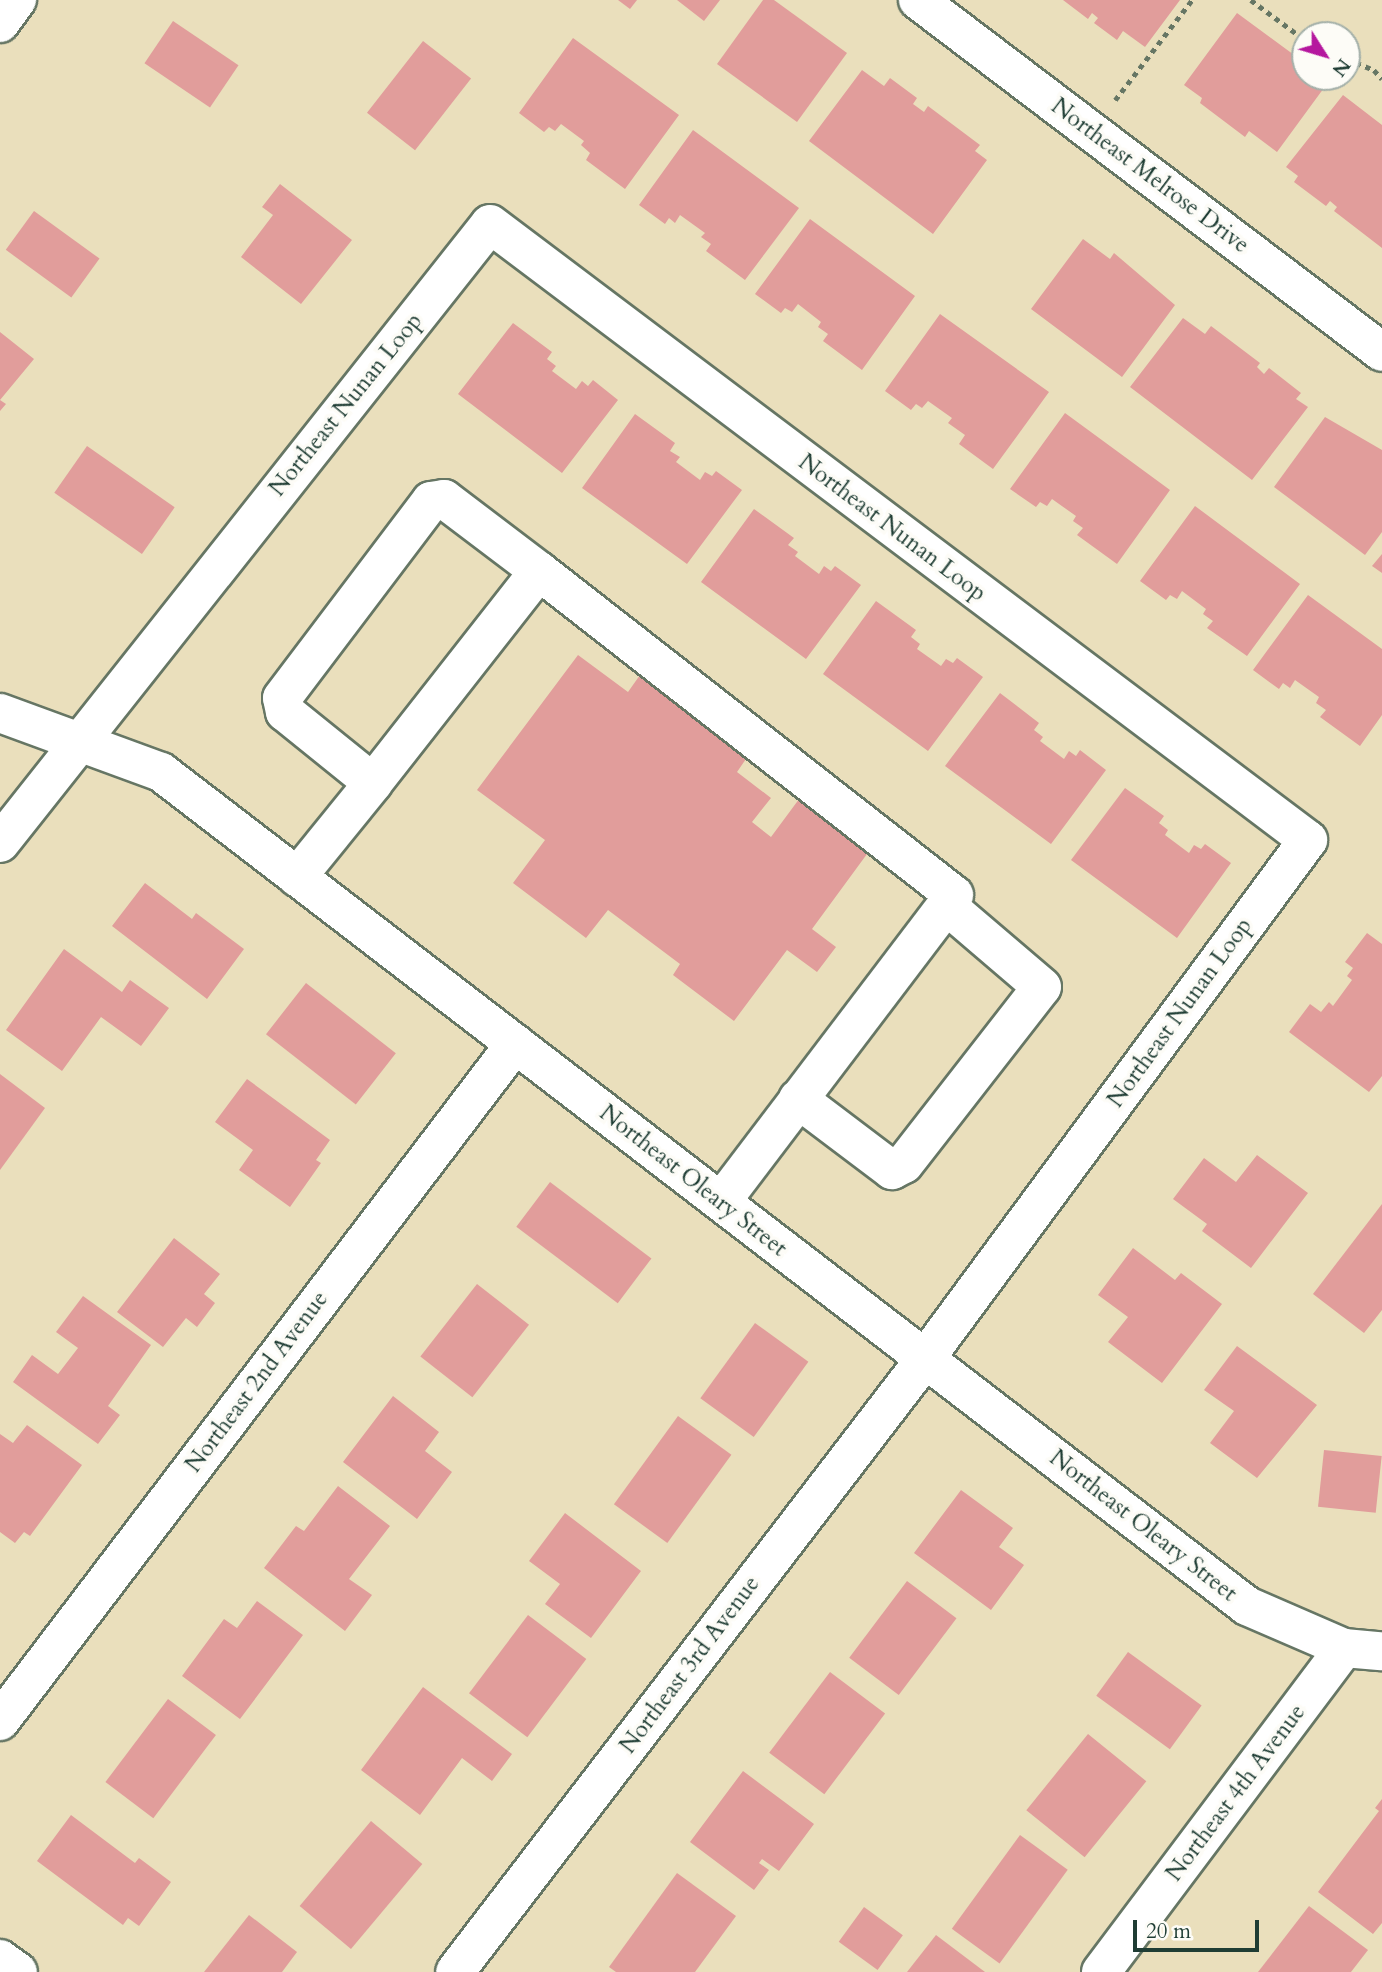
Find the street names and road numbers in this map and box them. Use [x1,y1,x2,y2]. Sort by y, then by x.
street label: Northeast Melrose Drive [1046,93,1254,259]
street label: Northeast Nunan Loop [264,308,428,502]
street label: Northeast Nunan Loop [793,449,991,607]
street label: Northeast Nunan Loop [1102,913,1258,1113]
street label: Northeast Oleary Street [594,1099,792,1263]
street label: Northeast 2nd Avenue [180,1286,334,1478]
street label: Northeast Oleary Street [1044,1444,1242,1608]
street label: Northeast 3rd Avenue [614,1571,766,1759]
street label: Northeast 4th Avenue [1161,1699,1311,1887]

